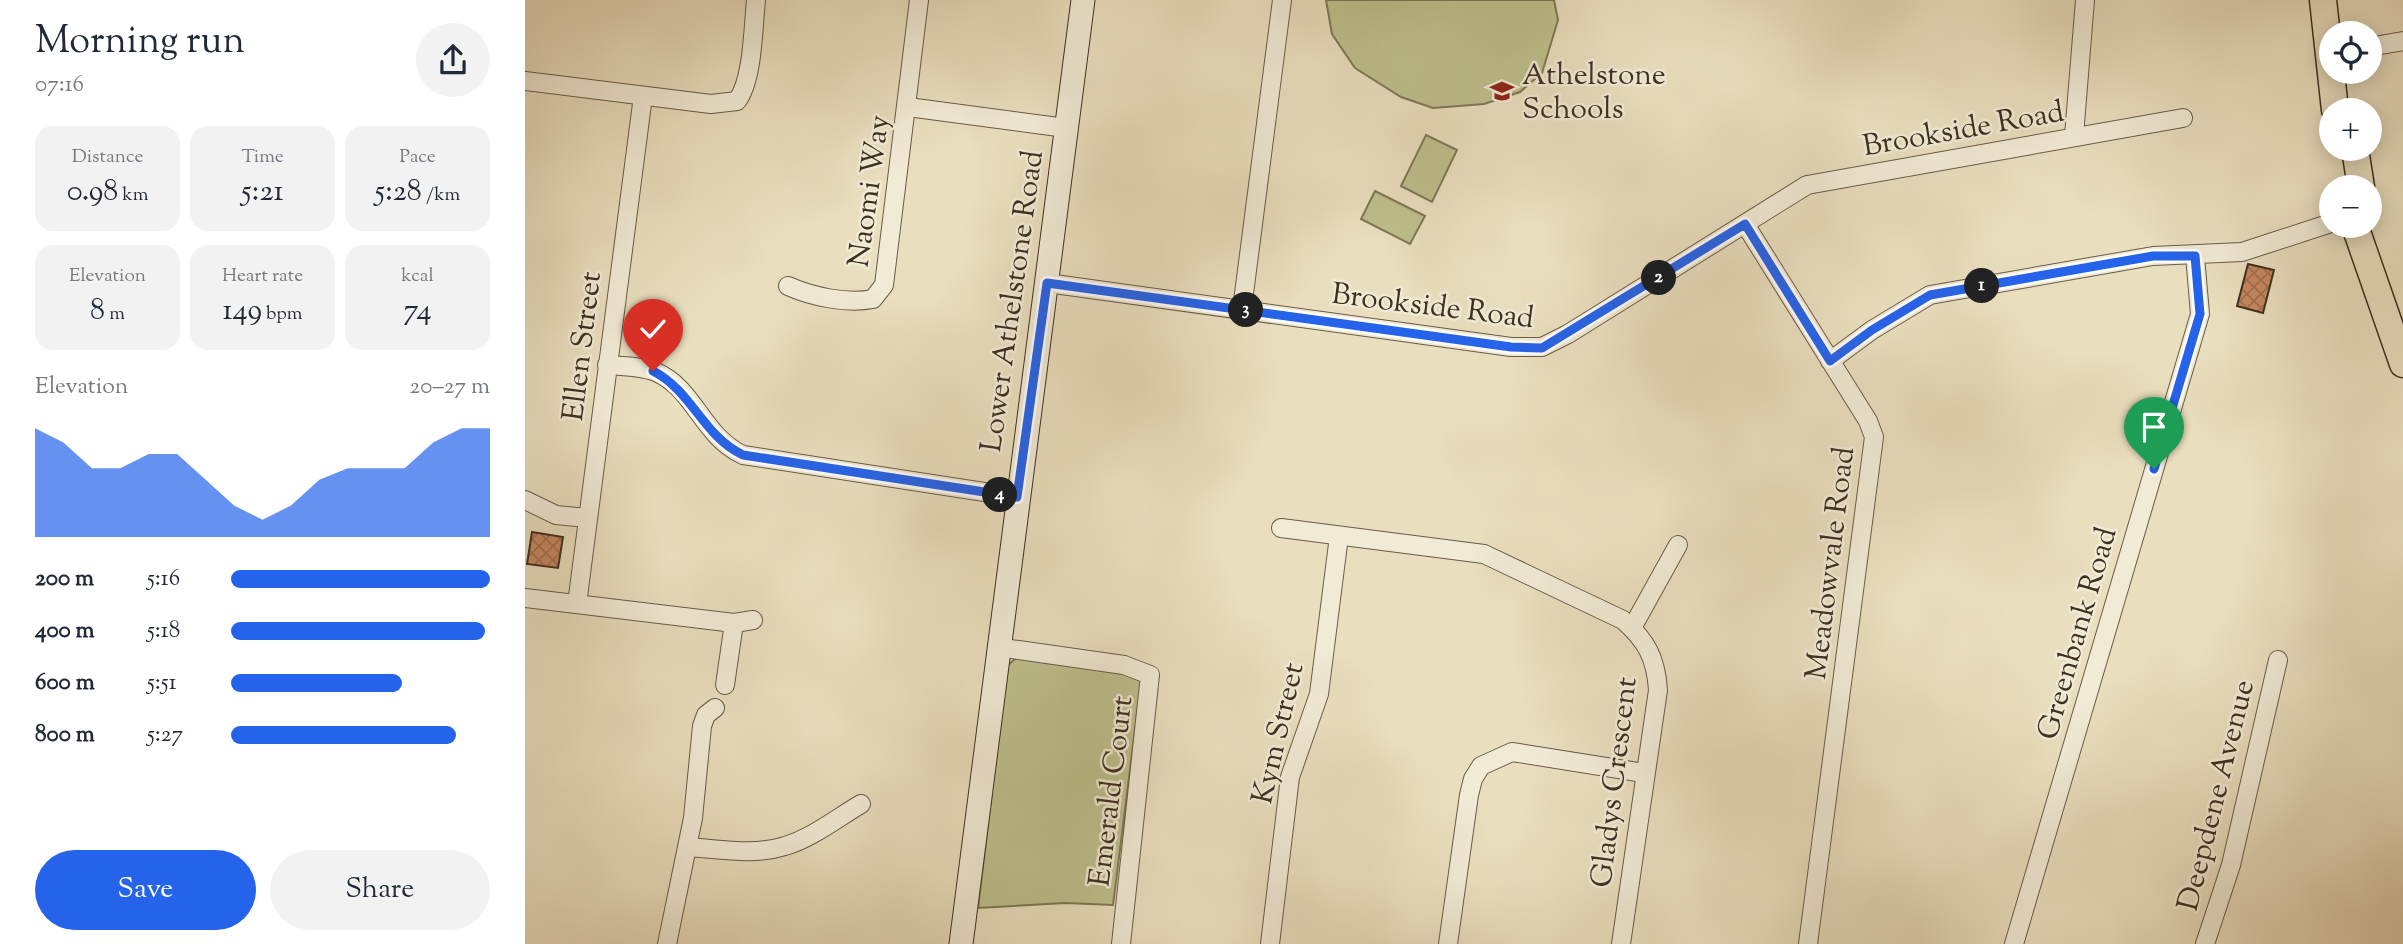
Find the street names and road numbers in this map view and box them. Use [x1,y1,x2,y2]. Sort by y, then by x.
street label: Brookside Road [1859,92,2068,169]
street label: Naomi Way [839,112,902,270]
street label: Lower Athelstone Road [971,148,1056,455]
street label: Ellen Street [553,269,614,423]
street label: Brookside Road [1329,274,1536,341]
street label: Meadowvale Road [1796,444,1867,682]
street label: Greenbank Road [2028,522,2129,745]
street label: Kym Street [1242,659,1317,808]
street label: Gladys Crescent [1581,674,1650,890]
street label: Deepdene Avenue [2168,676,2267,916]
street label: Emerald Court [1079,694,1145,889]

